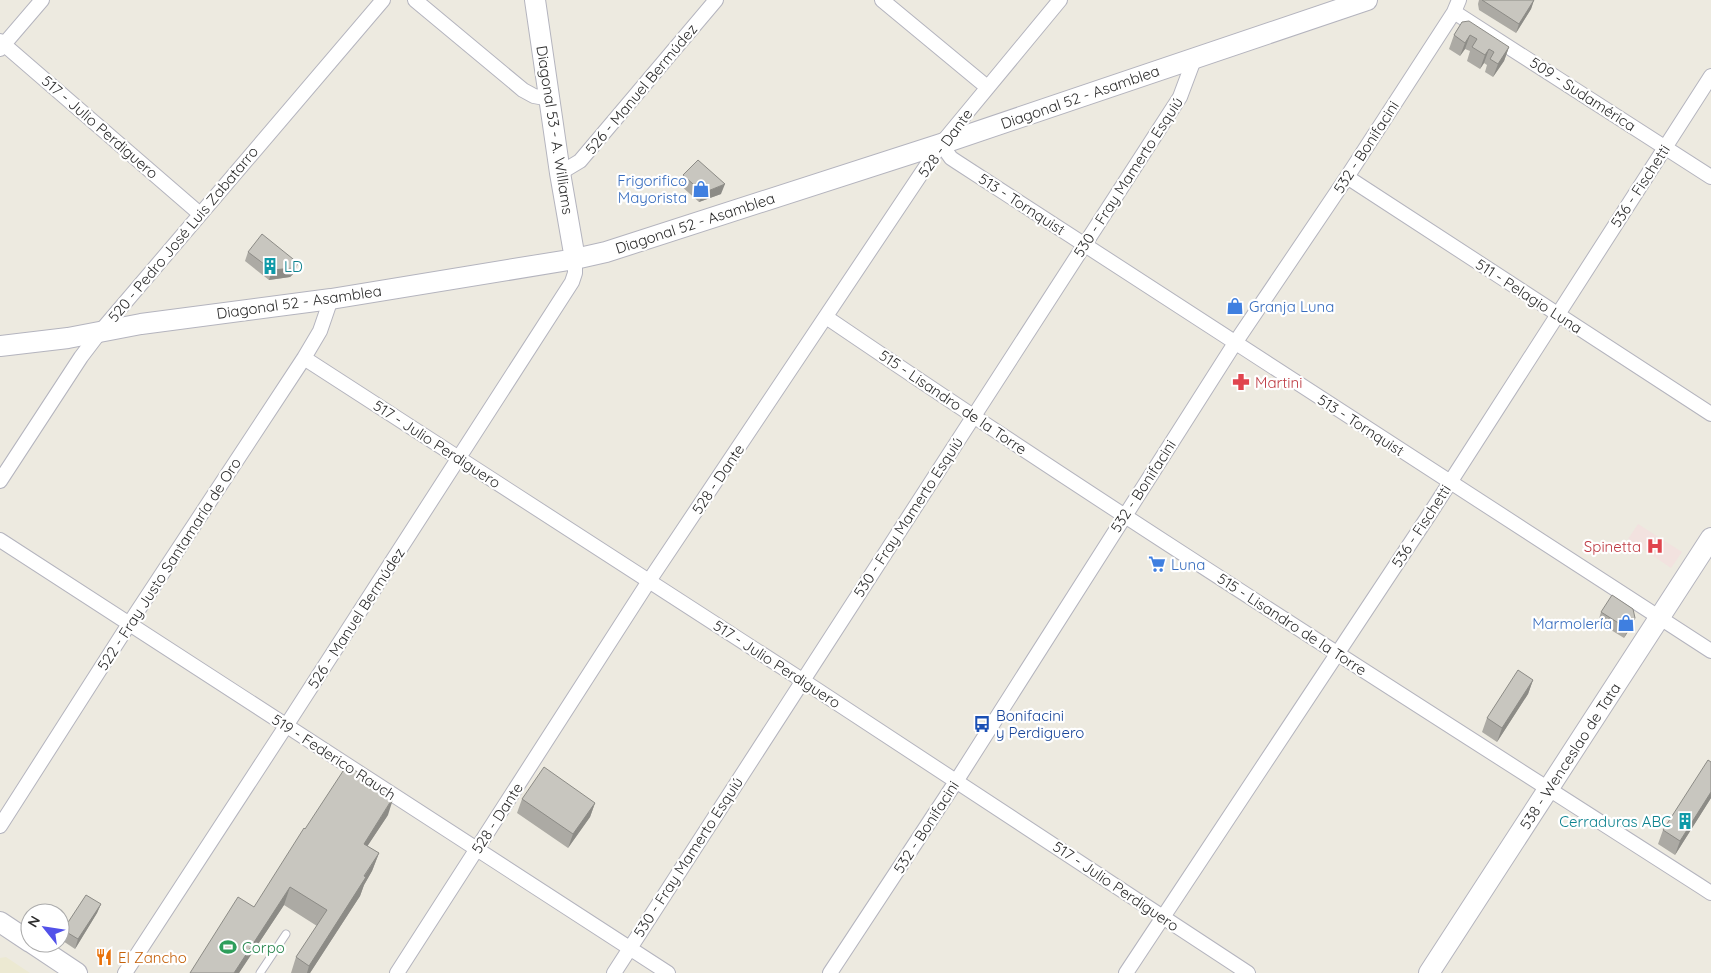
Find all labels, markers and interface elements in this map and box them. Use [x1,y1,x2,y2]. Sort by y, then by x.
street label: 526 - Manuel Bermúdez [581,20,701,158]
street label: Diagonal 53 - A. Williams [532,44,578,216]
street label: 509 - Sudamérica [1526,53,1640,135]
street label: Diagonal 52 - Asamblea [998,61,1162,133]
street label: 517 - Julio Perdiguero [38,71,162,183]
street label: 530 - Fray Mamerto Esquiú [1069,93,1187,261]
street label: 532 - Bonifacini [1329,97,1403,197]
street label: 528 - Dante [914,105,976,181]
street label: 536 - Fischetti [1606,141,1674,231]
street label: 520 - Pedro José Luis Zabatarro [104,142,262,326]
street label: 513 - Tornquist [975,169,1069,239]
place label: Frigorifico Mayorista [617,171,687,207]
shop icon: Frigorifico Mayorista [691,179,711,199]
street label: Diagonal 52 - Asamblea [613,188,777,258]
street label: 511 - Pelagio Luna [1472,255,1586,337]
building icon: LD [260,256,280,276]
place label: LD [284,257,303,276]
street label: Diagonal 52 - Asamblea [215,281,383,323]
shop icon: Granja Luna [1225,296,1245,316]
place label: Granja Luna [1249,297,1334,316]
street label: 515 - Lisandro de la Torre [876,345,1030,459]
pharmacy icon: Martini [1231,372,1251,392]
place label: Martini [1255,373,1302,392]
street label: 513 - Tornquist [1314,390,1408,460]
street label: 517 - Julio Perdiguero [370,396,504,492]
street label: 530 - Fray Mamerto Esquiú [849,433,967,601]
street label: 532 - Bonifacini [1106,436,1180,536]
street label: 528 - Dante [688,440,748,518]
street label: 522 - Fray Justo Santamaría de Oro [93,454,245,674]
street label: 536 - Fischetti [1387,481,1455,571]
hospital icon: Spinetta [1645,536,1665,556]
place label: Spinetta [1584,537,1641,556]
street label: 526 - Manuel Bermúdez [303,544,409,692]
supermarket icon: Luna [1147,554,1167,574]
place label: Luna [1171,555,1205,574]
street label: 515 - Lisandro de la Torre [1214,569,1370,679]
shop icon: Marmolería [1616,613,1636,633]
place label: Marmolería [1532,614,1612,633]
street label: 517 - Julio Perdiguero [710,616,844,712]
street label: 538 - Wenceslao de Tata [1515,679,1625,833]
place label: Bonifacini y Perdiguero [996,706,1084,742]
street label: 519 - Federico Rauch [268,710,400,804]
bus stop icon: Bonifacini y Perdiguero [972,714,992,734]
street label: 530 - Fray Mamerto Esquiú [629,773,747,941]
street label: 532 - Bonifacini [889,777,963,877]
street label: 528 - Dante [467,779,527,857]
building icon: Cerraduras ABC [1675,811,1695,831]
place label: Cerraduras ABC [1559,812,1671,831]
street label: 517 - Julio Perdiguero [1049,837,1183,935]
north arrow [20,903,70,953]
text: N [23,913,44,930]
sports icon: Corpo [218,937,238,957]
place label: Corpo [242,938,285,957]
restaurant icon: El Zancho [94,947,114,967]
place label: El Zancho [118,948,187,967]

